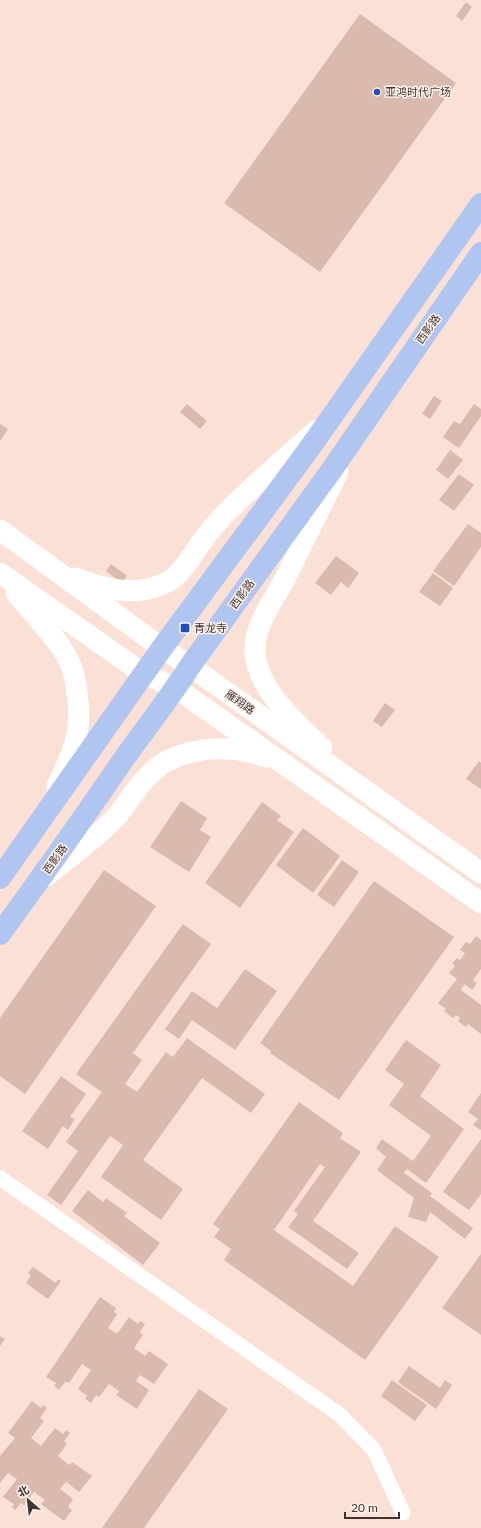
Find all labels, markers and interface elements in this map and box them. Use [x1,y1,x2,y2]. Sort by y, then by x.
place label: 亚鸿时代广场 [385,85,451,98]
marker: 亚鸿时代广场 [372,87,382,97]
street label: 西影路 [413,311,442,346]
street label: 西影路 [227,577,257,611]
place label: 青龙寺 [194,621,227,634]
marker: 青龙寺 [179,622,191,634]
street label: 雁翔路 [223,687,258,716]
street label: 西影路 [40,841,69,876]
north arrow [8,1480,48,1520]
text: 北 [15,1482,31,1499]
scale bar [345,1494,399,1520]
text: 20 m [351,1500,378,1515]

